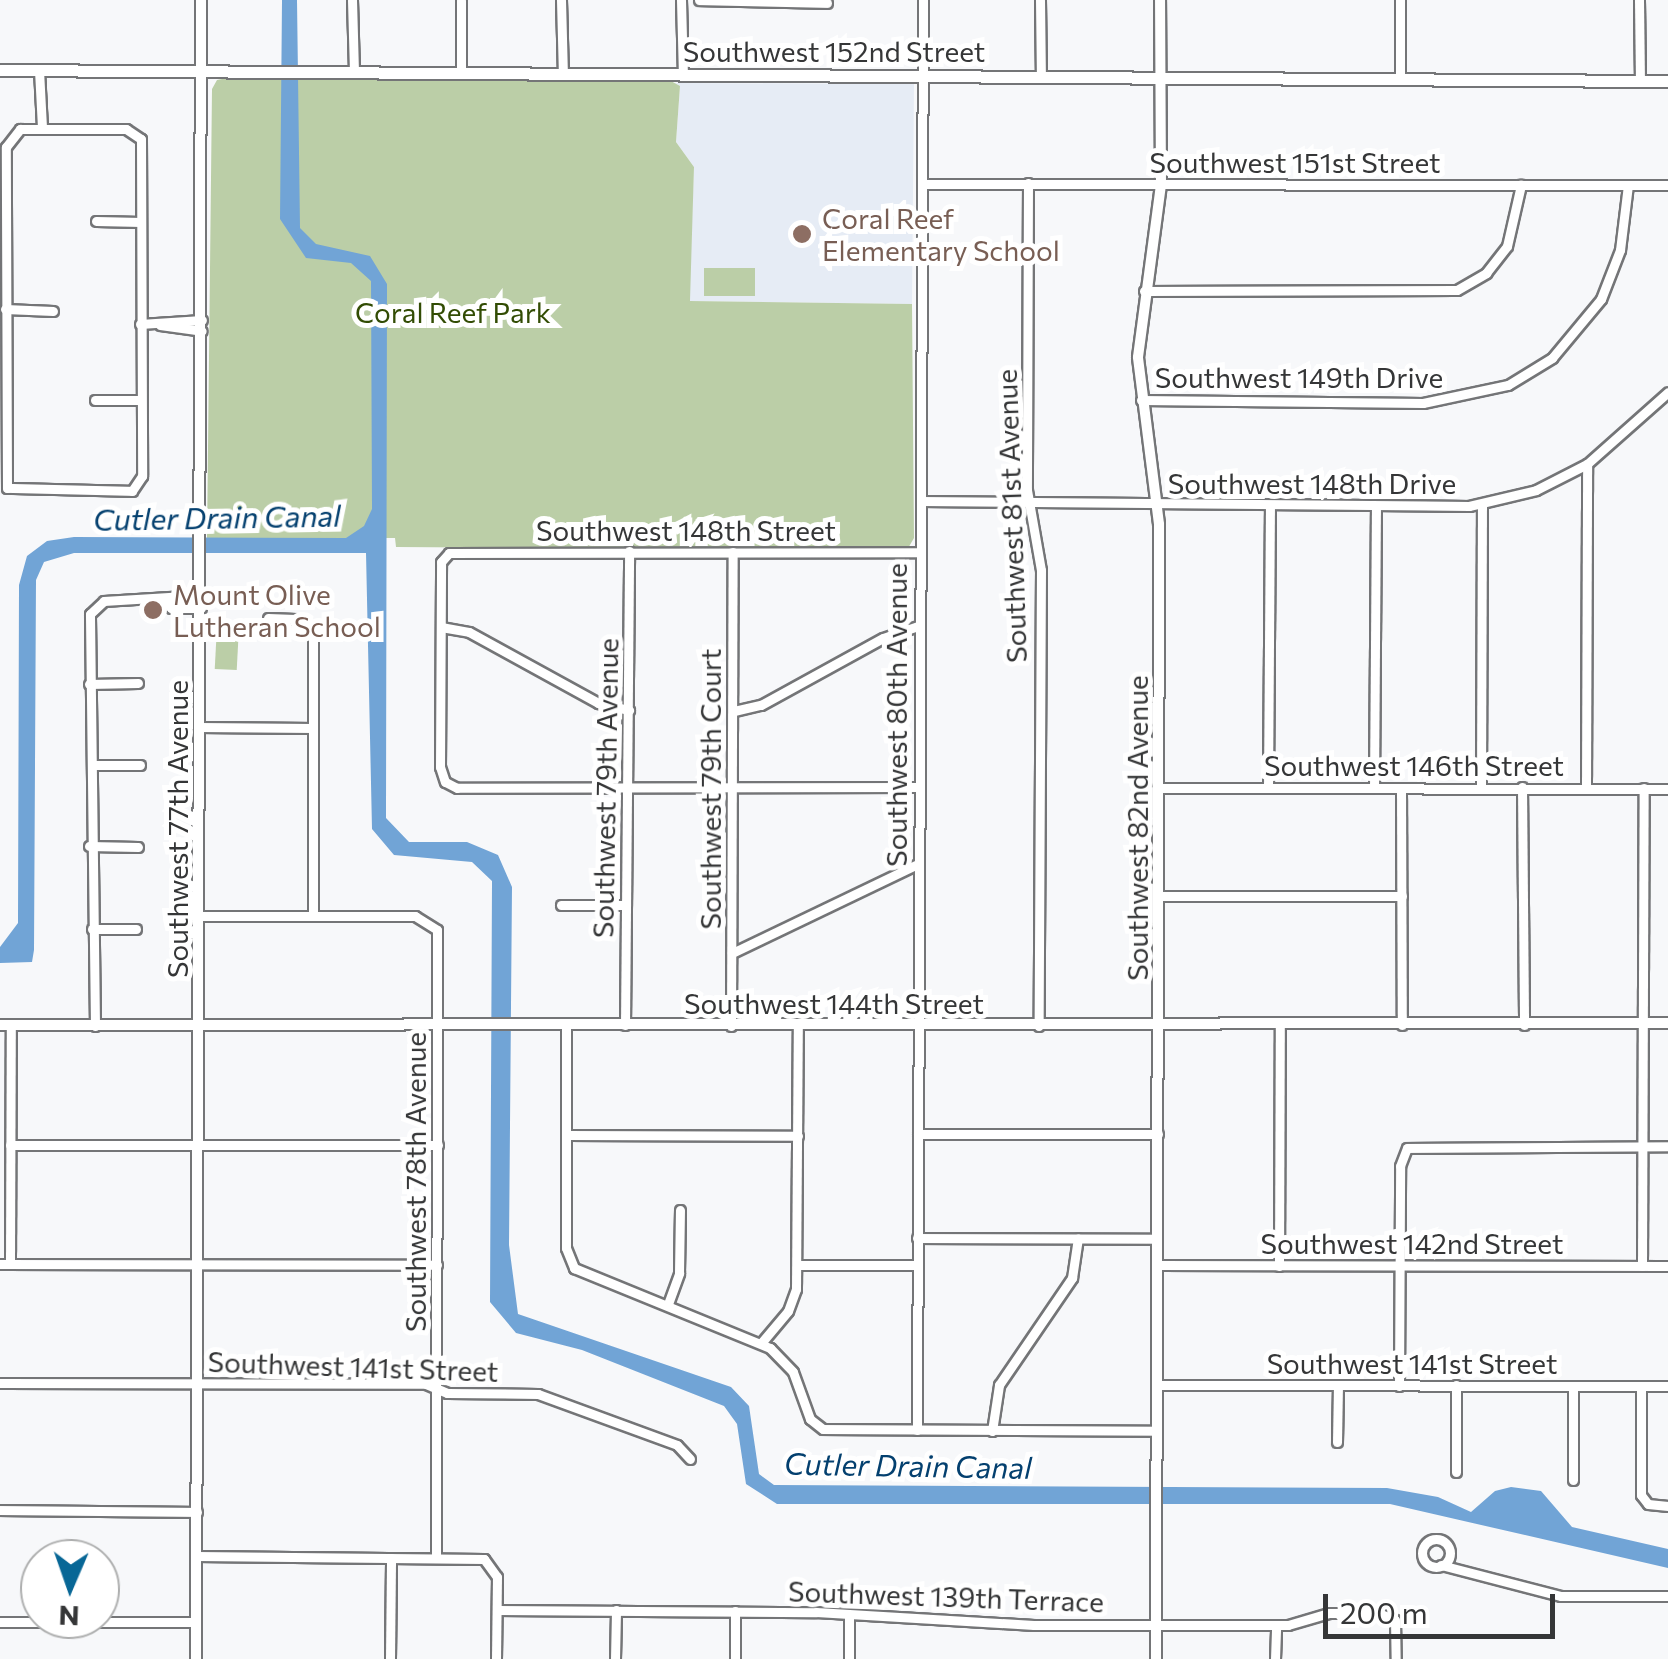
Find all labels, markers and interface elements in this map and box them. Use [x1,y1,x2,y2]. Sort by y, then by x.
street label: Southwest 152nd Street [683,34,985,68]
street label: Southwest 151st Street [1150,145,1440,179]
place label: Coral Reef Elementary School [822,201,1060,267]
marker: Coral Reef Elementary School [791,223,813,245]
park label: Coral Reef Park [355,295,551,329]
street label: Southwest 149th Drive [1155,360,1443,394]
street label: Southwest 81st Avenue [989,369,1033,663]
street label: Southwest 148th Drive [1168,466,1456,500]
water label: Cutler Drain Canal [93,497,341,537]
street label: Southwest 148th Street [536,513,836,547]
street label: Southwest 80th Avenue [879,563,913,867]
place label: Mount Olive Lutheran School [173,577,381,643]
marker: Mount Olive Lutheran School [142,599,164,621]
street label: Southwest 79th Avenue [586,638,624,938]
street label: Southwest 79th Court [693,649,727,929]
street label: Southwest 82nd Avenue [1120,675,1154,981]
street label: Southwest 77th Avenue [160,680,194,978]
street label: Southwest 146th Street [1264,748,1564,782]
street label: Southwest 144th Street [684,986,984,1020]
street label: Southwest 78th Avenue [398,1032,432,1332]
street label: Southwest 142nd Street [1261,1226,1563,1260]
street label: Southwest 141st Street [207,1344,499,1388]
street label: Southwest 141st Street [1267,1346,1557,1380]
water label: Cutler Drain Canal [784,1445,1032,1485]
north arrow [20,1539,120,1639]
street label: Southwest 139th Terrace [788,1574,1104,1618]
scale bar [1328,1574,1560,1636]
text: 200 m [1340,1593,1428,1630]
text: N [58,1600,80,1634]

